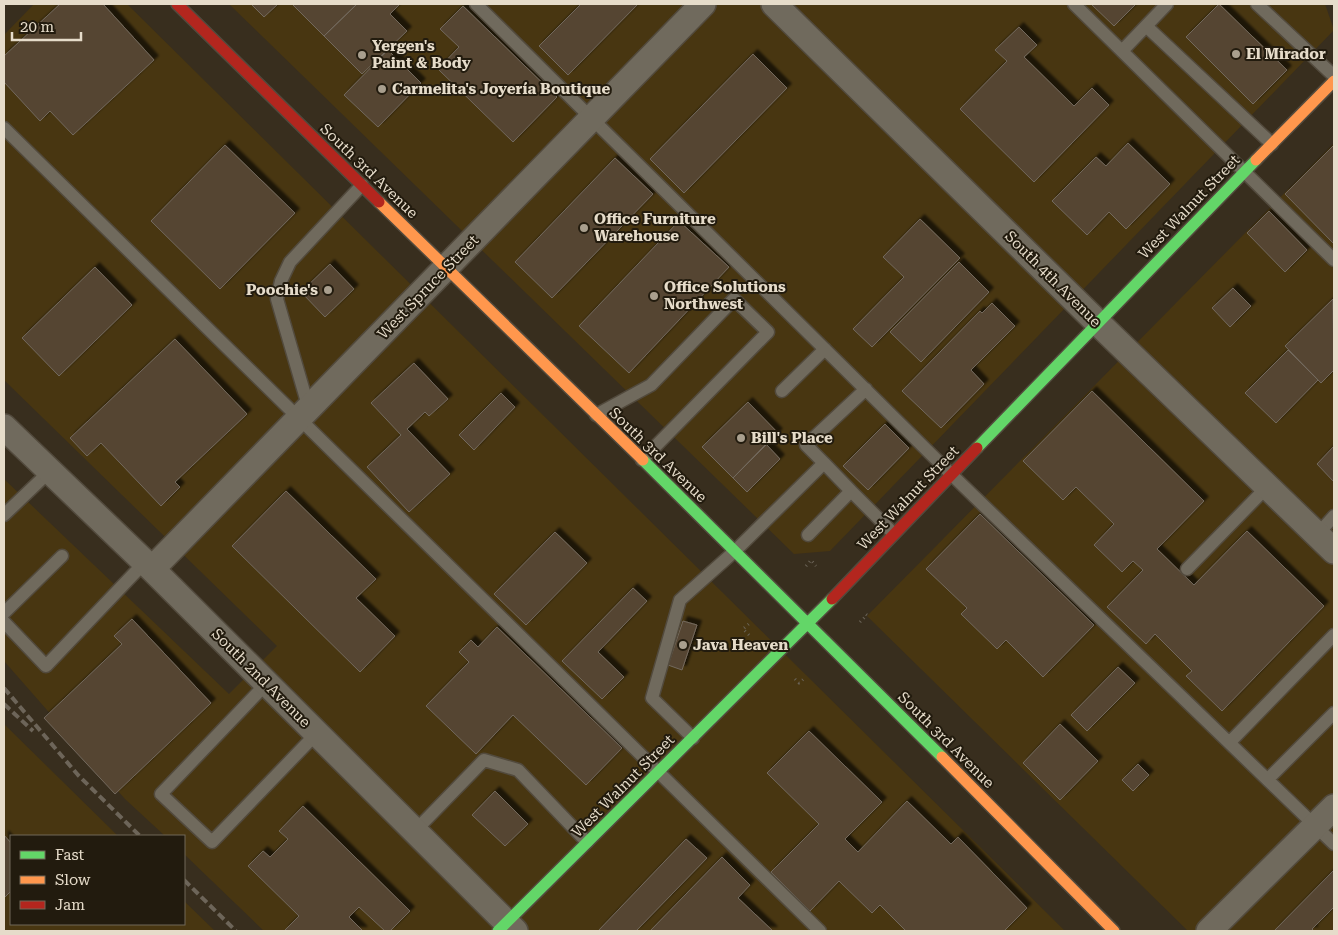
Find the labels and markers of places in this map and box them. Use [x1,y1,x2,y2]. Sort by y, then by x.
place label: Yergen's Paint & Body [372,37,471,72]
place label: El Mirador [1246,45,1326,63]
marker: El Mirador [1230,48,1242,60]
marker: Yergen's Paint & Body [356,49,368,61]
place label: Carmelita's Joyería Boutique [392,80,610,98]
marker: Carmelita's Joyería Boutique [376,83,388,95]
place label: Office Furniture Warehouse [594,210,716,245]
marker: Office Furniture Warehouse [578,222,590,234]
place label: Office Solutions Northwest [664,278,786,313]
place label: Poochie's [246,281,318,299]
marker: Poochie's [322,284,334,296]
marker: Office Solutions Northwest [648,290,660,302]
place label: Bill's Place [751,429,833,447]
marker: Bill's Place [735,432,747,444]
place label: Java Heaven [693,636,788,654]
marker: Java Heaven [677,639,689,651]

